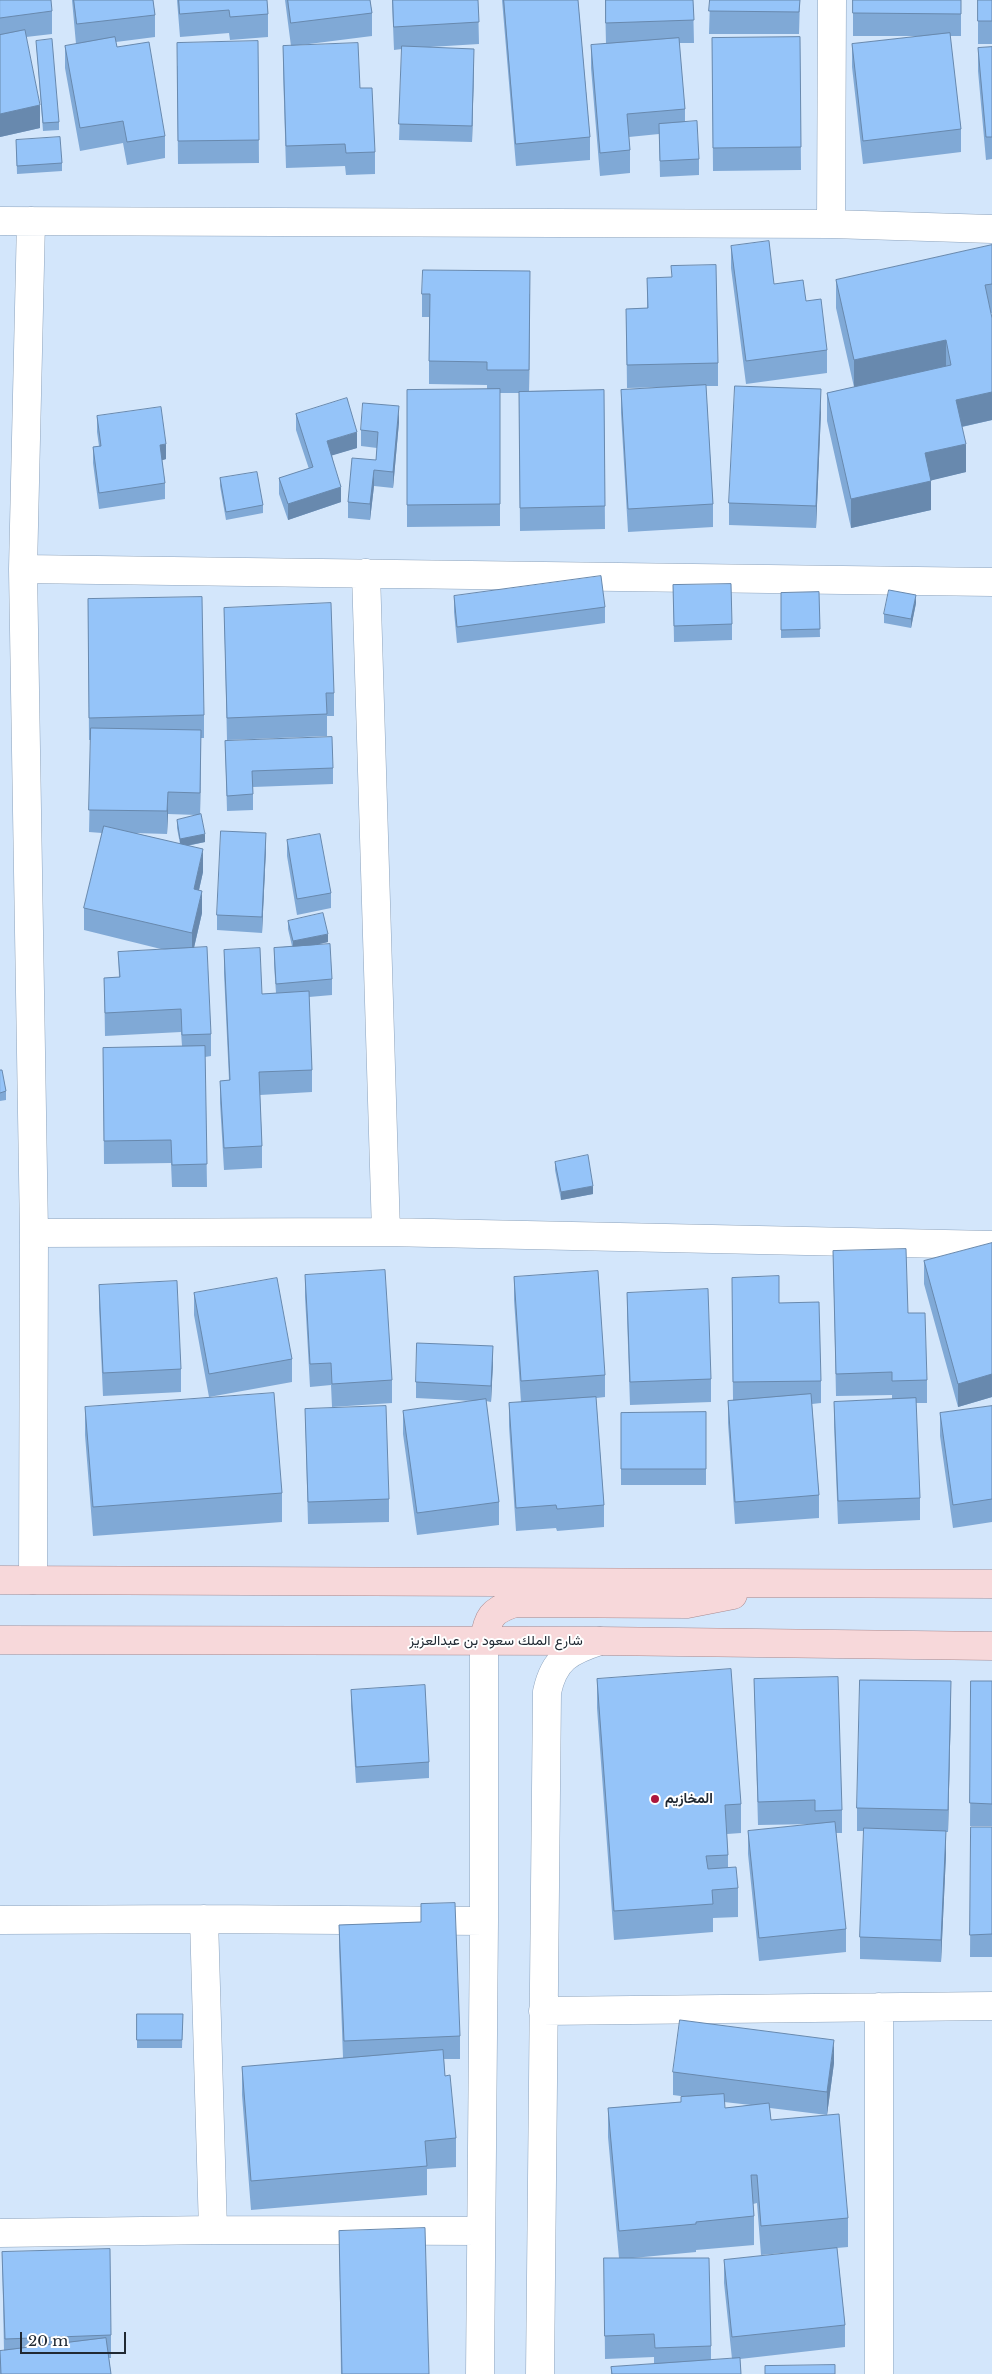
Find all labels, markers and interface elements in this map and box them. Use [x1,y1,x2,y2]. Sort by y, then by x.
street label: شارع الملك سعود بن عبدالعزيز [409,1633,583,1649]
place label: المخازيم [665,1791,713,1807]
marker: المخازيم [649,1793,661,1805]
scale bar [22,2322,129,2354]
text: 20 m [28,2331,68,2350]

